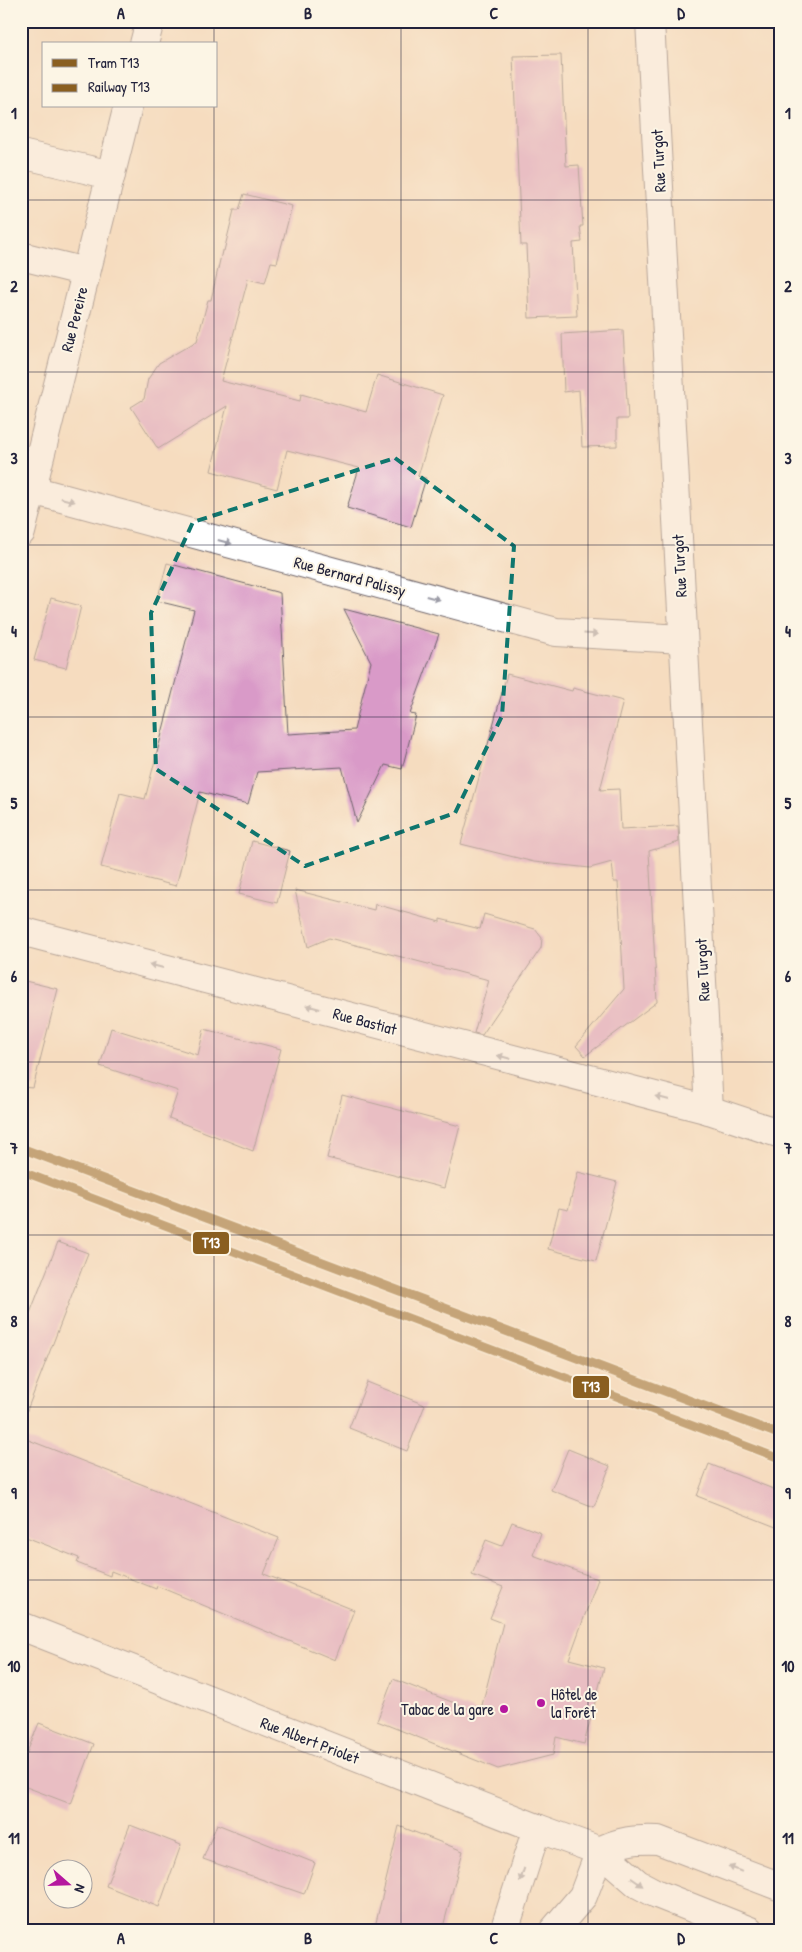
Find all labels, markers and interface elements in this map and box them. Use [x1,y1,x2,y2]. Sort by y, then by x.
text: A [117,2,125,24]
text: B [304,2,312,24]
text: C [490,2,499,24]
text: D [677,2,685,24]
legend [42,42,218,108]
text: Tram T13 [88,52,140,73]
text: Railway T13 [88,76,150,97]
text: 1 [11,102,17,124]
text: 1 [785,102,791,124]
street label: Rue Turgot [645,129,671,193]
text: 2 [10,275,18,297]
text: 2 [784,275,792,297]
street label: Rue Pereire [55,284,93,354]
text: 3 [10,447,18,469]
text: 3 [784,447,792,469]
one-way arrow [61,497,76,505]
street label: Rue Turgot [666,534,692,598]
one-way arrow [218,539,233,547]
street label: Rue Bernard Palissy [292,551,409,602]
one-way arrow [425,595,440,603]
text: 4 [11,620,17,642]
text: 4 [785,620,791,642]
one-way arrow [583,631,599,639]
text: 5 [11,792,18,814]
text: 5 [785,792,792,814]
street label: Rue Turgot [689,938,715,1002]
one-way arrow [148,962,163,970]
text: 6 [11,965,18,987]
text: 6 [785,965,792,987]
street label: Rue Bastiat [331,1002,400,1040]
one-way arrow [306,1003,321,1011]
one-way arrow [497,1053,512,1061]
one-way arrow [654,1094,669,1102]
text: 7 [9,1137,18,1159]
text: 7 [783,1137,792,1159]
line badge: T13 [192,1231,230,1255]
text: T13 [201,1233,221,1252]
text: 8 [11,1310,18,1332]
text: 8 [785,1310,792,1332]
line badge: T13 [572,1375,610,1399]
text: T13 [581,1377,601,1396]
text: 9 [11,1482,17,1504]
text: 9 [785,1482,791,1504]
text: 10 [8,1655,20,1677]
text: 10 [782,1655,794,1677]
place label: Hôtel de la Forêt [551,1683,598,1723]
marker: Hôtel de la Forêt [535,1697,547,1709]
place label: Tabac de la gare [401,1698,495,1720]
marker: Tabac de la gare [498,1703,510,1715]
street label: Rue Albert Priolet [257,1711,363,1769]
text: 11 [8,1827,20,1849]
text: 11 [782,1827,794,1849]
north arrow [42,1860,92,1910]
one-way arrow [728,1865,743,1872]
one-way arrow [517,1867,525,1882]
one-way arrow [630,1877,643,1887]
text: N [70,1882,91,1896]
text: A [117,1927,125,1949]
text: B [304,1927,312,1949]
text: C [490,1927,499,1949]
text: D [677,1927,685,1949]

